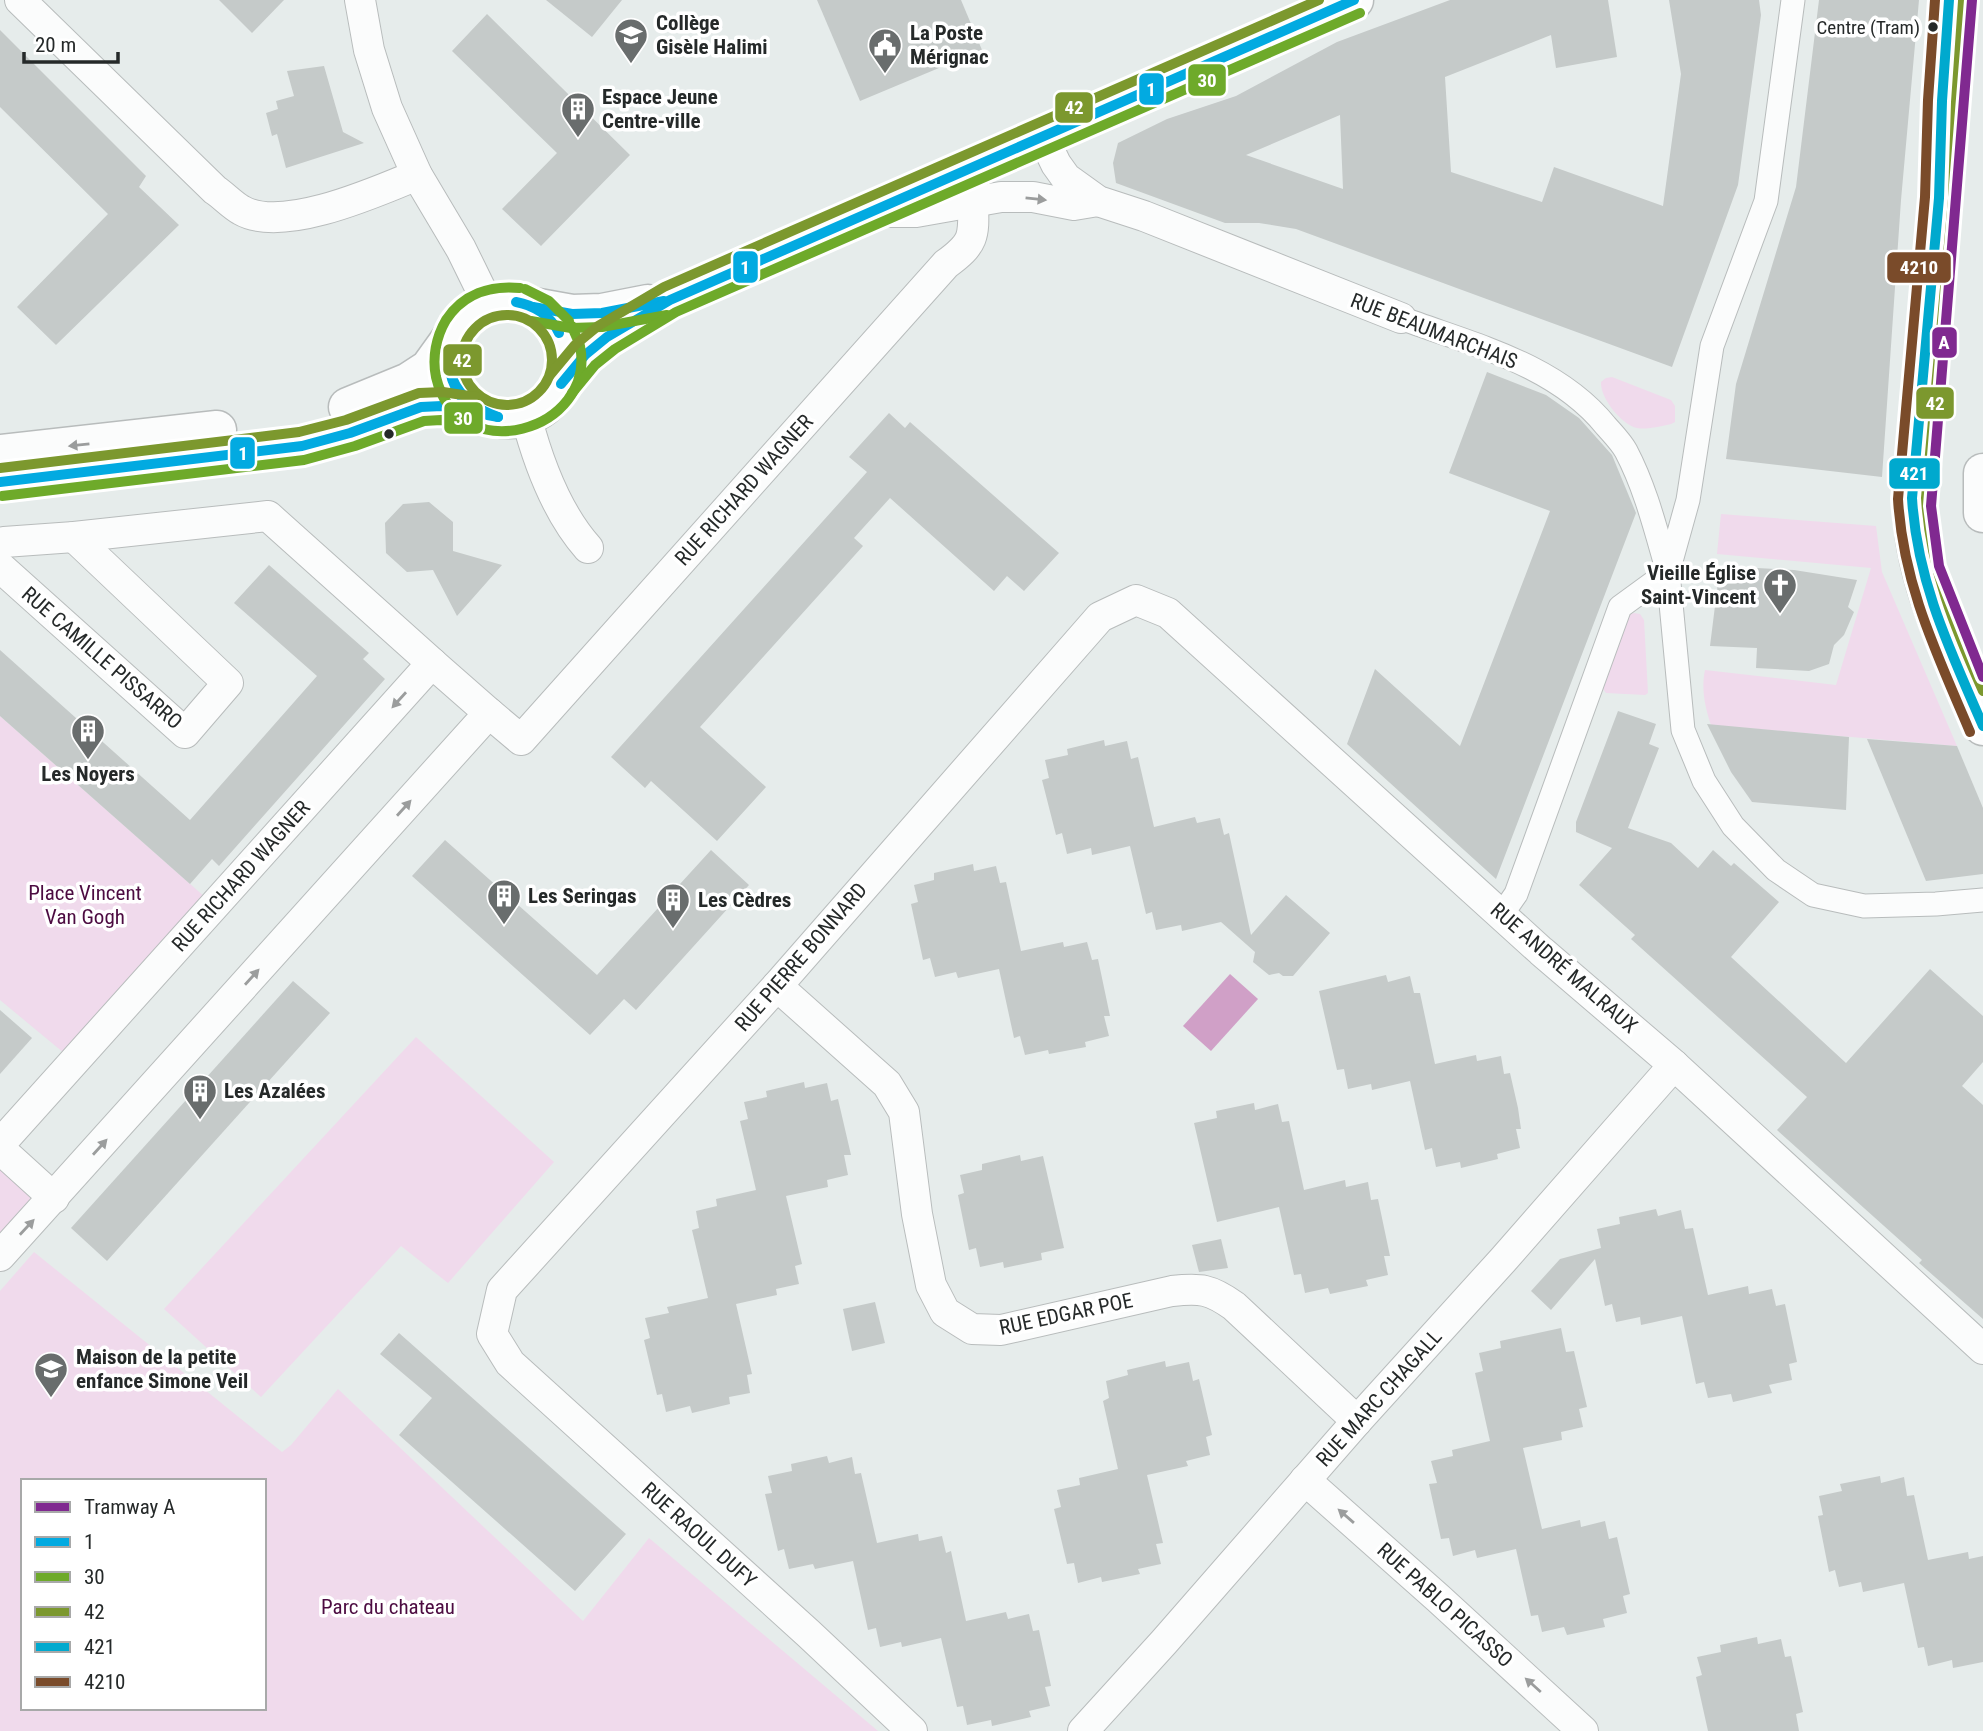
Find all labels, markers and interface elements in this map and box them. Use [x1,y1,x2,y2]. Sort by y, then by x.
place label: Collège Gisèle Halimi [656,11,768,59]
school or university icon: Collège Gisèle Halimi [612,16,650,65]
place label: Centre (Tram) [1817,16,1920,39]
marker: Centre (Tram) [1926,20,1940,34]
scale bar [24,21,119,65]
place label: La Poste Mérignac [910,21,989,69]
public building icon: La Poste Mérignac [866,26,904,75]
text: 20 m [35,33,76,57]
line badge: 30 [1187,63,1227,97]
text: 30 [1197,69,1217,92]
line badge: 1 [1138,72,1165,106]
text: 1 [1146,78,1156,101]
place label: Espace Jeune Centre-ville [602,85,718,133]
building icon: Espace Jeune Centre-ville [559,90,597,139]
line badge: 42 [1054,91,1094,124]
text: 42 [1064,96,1084,119]
one-way arrow [1025,193,1047,204]
line badge: 1 [732,250,759,284]
line badge: 4210 [1886,251,1952,284]
text: 1 [740,256,750,279]
text: 4210 [1900,256,1938,279]
street label: RUE BEAUMARCHAIS [1347,288,1521,374]
line badge: A [1931,326,1958,359]
text: A [1938,331,1950,354]
line badge: 42 [442,343,483,377]
text: 42 [452,349,472,372]
line badge: 42 [1915,386,1955,420]
text: 42 [1925,392,1945,415]
line badge: 30 [443,401,484,435]
text: 30 [453,407,473,430]
street label: RUE RICHARD WAGNER [670,410,818,570]
unlabelled marker [382,427,396,441]
line badge: 1 [229,436,256,470]
one-way arrow [68,440,90,451]
text: 1 [238,442,248,465]
line badge: 421 [1888,457,1941,490]
text: 421 [1900,462,1928,485]
place label: Vieille Église Saint-Vincent [1641,561,1756,609]
church icon: Vieille Église Saint-Vincent [1761,566,1799,615]
street label: RUE CAMILLE PISSARRO [17,582,187,734]
one-way arrow [392,691,408,708]
building icon: Les Noyers [69,712,107,761]
place label: Les Noyers [41,762,135,786]
street label: RUE RICHARD WAGNER [167,796,315,956]
one-way arrow [396,799,412,817]
building icon: Les Seringas [485,877,523,926]
street label: RUE PIERRE BONNARD [730,878,872,1036]
park label: Place Vincent Van Gogh [28,881,142,929]
building icon: Les Cèdres [654,881,692,930]
place label: Les Seringas [528,884,636,908]
place label: Les Cèdres [698,888,791,912]
street label: RUE ANDRÉ MALRAUX [1486,898,1642,1038]
one-way arrow [244,969,259,986]
building icon: Les Azalées [181,1072,219,1121]
place label: Les Azalées [224,1079,325,1103]
one-way arrow [92,1138,108,1156]
one-way arrow [19,1218,35,1236]
street label: RUE EDGAR POE [997,1288,1135,1340]
street label: RUE MARC CHAGALL [1311,1325,1447,1471]
place label: Maison de la petite enfance Simone Veil [76,1345,248,1393]
school or university icon: Maison de la petite enfance Simone Veil [32,1350,70,1399]
street label: RUE RAOUL DUFY [637,1477,761,1593]
legend [21,1479,266,1710]
text: Tramway A [84,1495,175,1519]
one-way arrow [1337,1508,1355,1524]
text: 1 [84,1530,94,1554]
street label: RUE PABLO PICASSO [1372,1538,1518,1672]
text: 30 [84,1565,105,1589]
park label: Parc du chateau [321,1595,455,1619]
text: 42 [84,1600,105,1624]
text: 421 [84,1635,115,1659]
text: 4210 [84,1670,125,1694]
one-way arrow [1524,1677,1542,1693]

